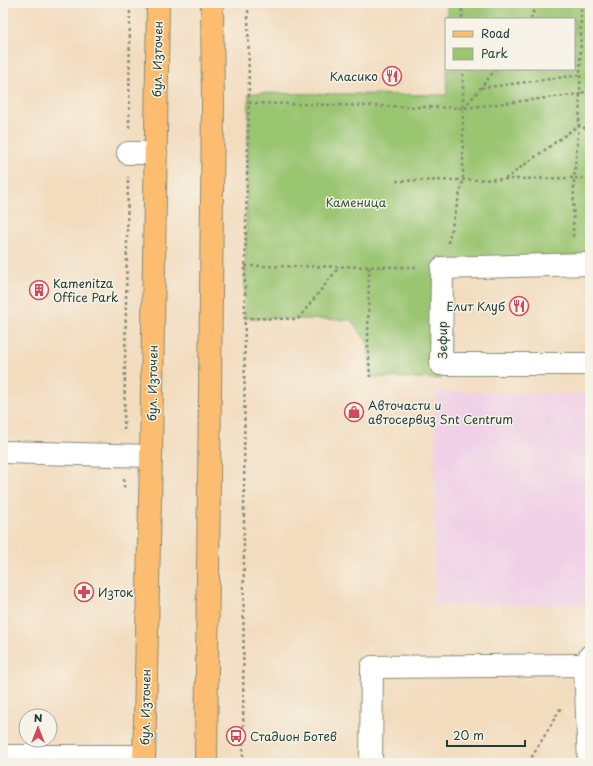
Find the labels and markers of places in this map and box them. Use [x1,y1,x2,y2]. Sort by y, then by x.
restaurant icon: Класико [381,65,403,87]
place label: Класико [330,67,378,85]
place label: Kamenitza Office Park [53,274,118,306]
building icon: Kamenitza Office Park [28,279,50,301]
restaurant icon: Елит Клуб [508,295,530,317]
place label: Елит Клуб [447,297,505,315]
place label: Авточасти и автосервиз Snt Centrum [368,396,513,428]
shop icon: Авточасти и автосервиз Snt Centrum [343,401,365,423]
pharmacy icon: Изток [73,581,95,603]
place label: Изток [98,583,134,601]
bus stop icon: Стадион Ботев [225,725,247,747]
place label: Стадион Ботев [250,727,337,745]

